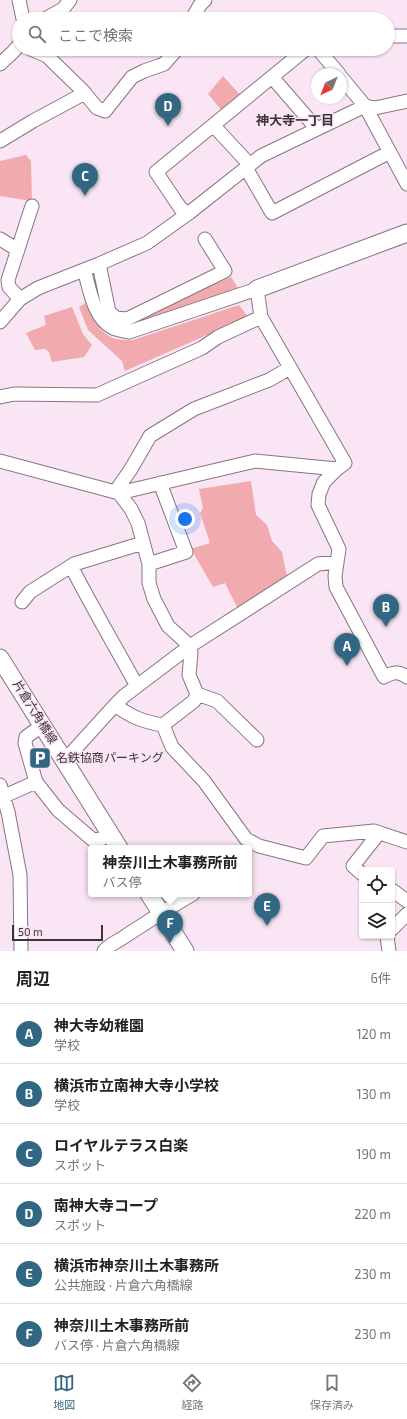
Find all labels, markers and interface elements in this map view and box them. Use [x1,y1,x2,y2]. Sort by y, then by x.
search box [12,12,395,56]
icon: search [26,23,48,45]
text: ここで検索 [58,26,133,44]
north arrow [311,68,347,104]
pin: D [155,93,181,126]
district label: 神大寺一丁目 [256,112,334,128]
pin: C [72,163,98,196]
your location [175,509,195,529]
pin: B [373,594,399,627]
pin: A [334,633,360,666]
street label: 片倉六角橋線 [11,677,61,746]
parking icon: 名鉄協商パーキング [27,745,53,771]
place label: 名鉄協商パーキング [56,750,164,764]
popup [88,845,252,897]
text: 神奈川土木事務所前 [102,853,238,871]
map controls [359,867,395,939]
button: locate [359,867,395,903]
text: バス停 [102,874,142,890]
pin: E [254,893,280,926]
button: layers [359,903,395,939]
pin: F [157,910,183,943]
scale bar [12,923,103,942]
text: 50 m [18,925,43,938]
text: 周辺 [16,968,50,988]
text: 6件 [371,970,391,986]
text: 神大寺幼稚園 [54,1016,144,1034]
text: A [25,1026,33,1042]
text: 120 m [356,1026,391,1042]
text: 学校 [54,1037,80,1053]
text: 横浜市立南神大寺小学校 [54,1076,219,1094]
text: B [25,1086,33,1102]
text: 130 m [356,1086,391,1102]
text: 学校 [54,1097,80,1113]
text: ロイヤルテラス白楽 [54,1136,188,1154]
text: C [25,1146,33,1162]
text: 190 m [356,1146,391,1162]
text: スポット [54,1157,106,1173]
text: 南神大寺コープ [54,1196,158,1214]
text: D [25,1206,33,1222]
text: 220 m [354,1206,391,1222]
text: スポット [54,1217,106,1233]
text: 横浜市神奈川土木事務所 [54,1256,219,1274]
text: E [25,1266,33,1282]
text: 230 m [354,1266,391,1282]
text: 公共施設 · 片倉六角橋線 [54,1277,193,1293]
text: 神奈川土木事務所前 [54,1316,189,1334]
text: F [25,1326,33,1342]
text: 230 m [354,1326,391,1342]
text: バス停 · 片倉六角橋線 [54,1337,180,1353]
tab: 地図 [53,1372,75,1412]
tab: 経路 [181,1372,203,1412]
tab: 保存済み [310,1372,354,1412]

